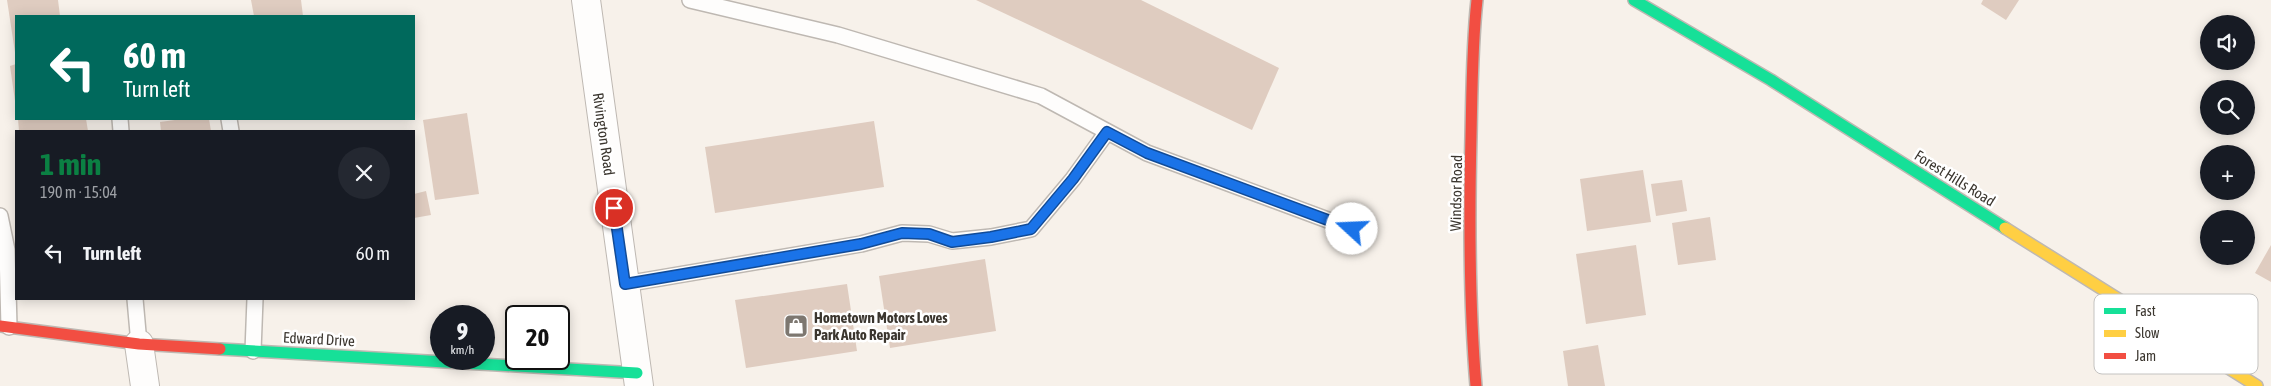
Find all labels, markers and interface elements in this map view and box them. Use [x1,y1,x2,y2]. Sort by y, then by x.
map controls [2200,15,2255,265]
button: sound [2200,15,2255,70]
icon: left [40,35,105,100]
text: 60 m [123,35,186,75]
text: Turn left [123,76,190,102]
button: search [2200,80,2255,135]
street label: Rivington Road [590,91,618,177]
button: + [2200,145,2255,200]
street label: Forest Hills Road [1912,146,1998,210]
text: 1 min [40,147,101,181]
button: close [338,147,390,199]
street label: Windsor Road [1447,155,1465,231]
text: 190 m · 15:04 [40,183,117,201]
pin [593,187,635,229]
icon: arrive [600,194,628,222]
position arrow [1325,202,1377,254]
button: − [2200,210,2255,265]
icon: left [40,239,68,267]
text: Turn left [83,242,141,264]
text: 60 m [356,242,390,264]
legend [2094,294,2258,374]
text: Fast [2135,303,2156,319]
speed limit sign: 20 [505,305,570,370]
place label: Hometown Motors Loves Park Auto Repair [814,309,948,343]
shop icon: Hometown Motors Loves Park Auto Repair [783,313,809,339]
text: 9 [457,317,468,345]
text: Slow [2135,325,2160,341]
street label: Edward Drive [283,329,356,349]
text: km/h [451,343,474,357]
text: Jam [2135,348,2156,364]

